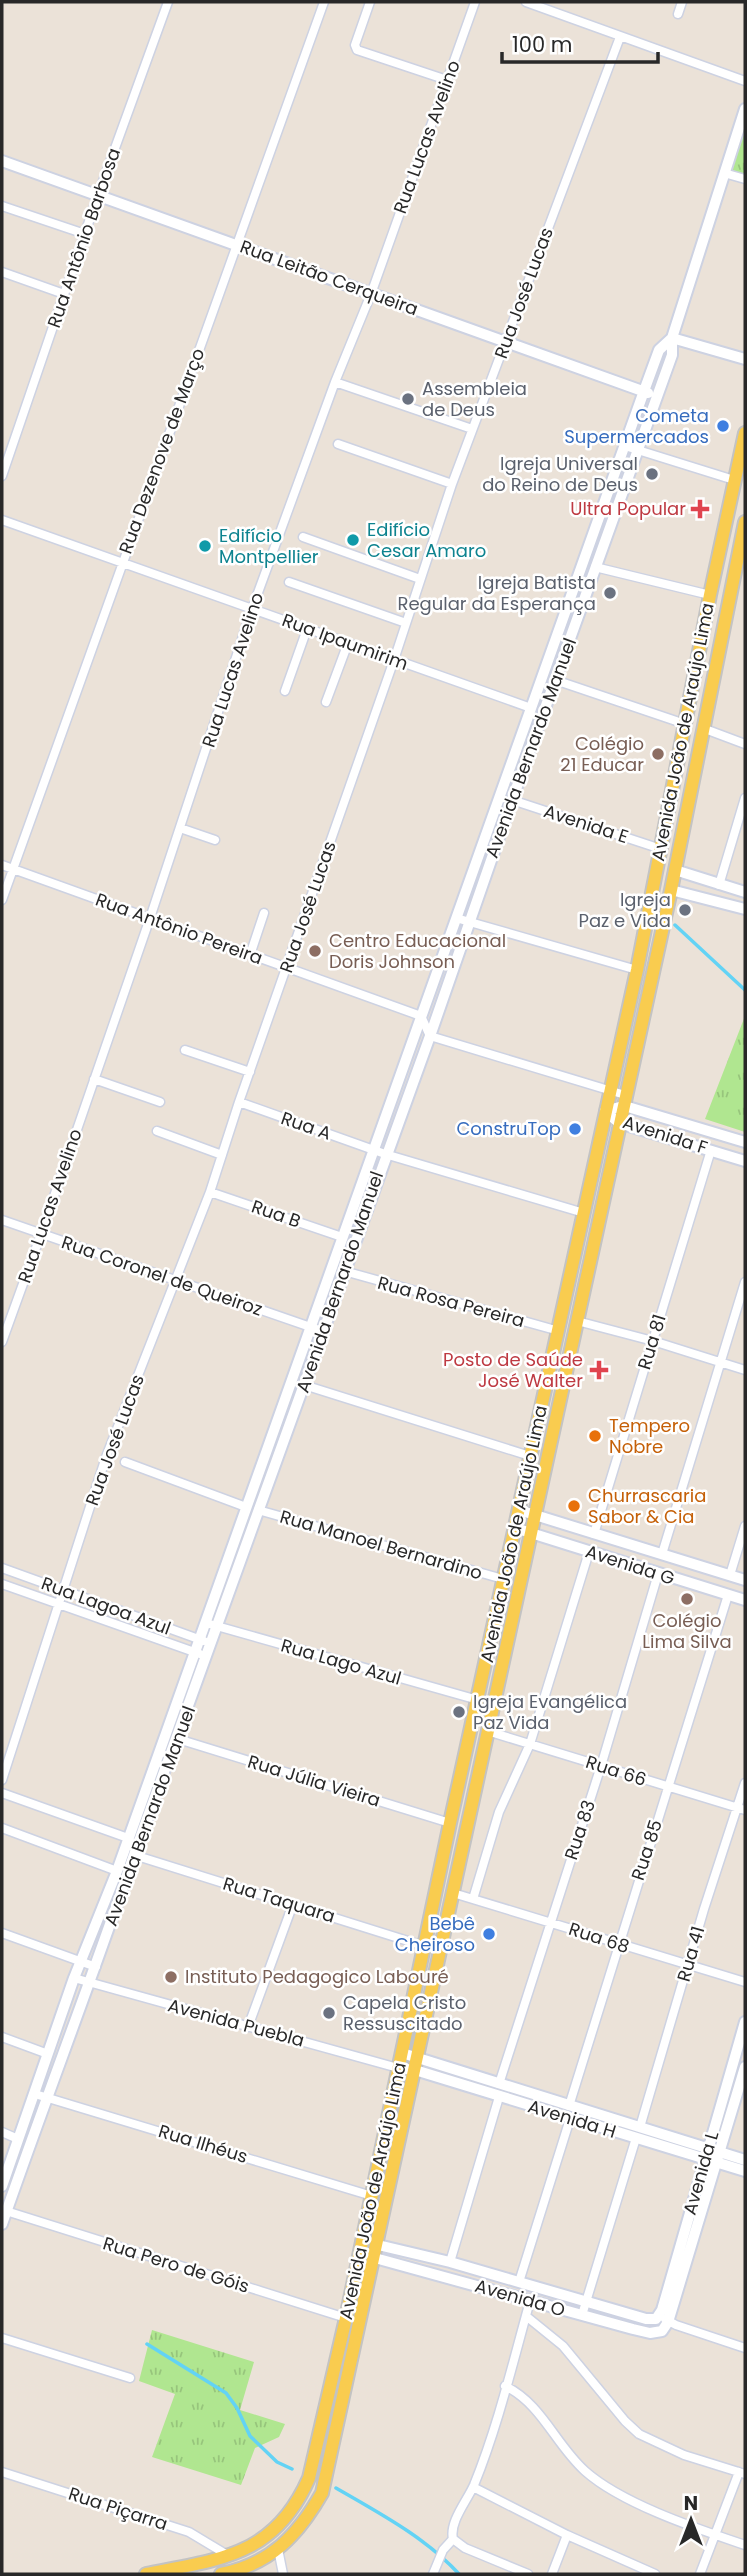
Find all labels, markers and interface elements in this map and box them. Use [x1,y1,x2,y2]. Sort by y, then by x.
scale bar [502,21,658,65]
text: 100 m [512,30,572,59]
street label: Rua Lucas Avelino [387,57,466,217]
street label: Rua Antônio Barbosa [41,145,126,331]
street label: Rua José Lucas [488,224,559,362]
street label: Rua Leitão Cerqueira [237,234,422,321]
street label: Rua Dezenove de Março [113,345,210,557]
place label: Assembleia de Deus [422,376,527,422]
marker: Assembleia de Deus [400,391,416,407]
place label: Cometa Supermercados [564,403,709,449]
marker: Cometa Supermercados [715,418,731,434]
place label: Igreja Universal do Reino de Deus [482,451,638,497]
marker: Igreja Universal do Reino de Deus [644,466,660,482]
place label: Ultra Popular [570,496,686,521]
marker: Ultra Popular [692,501,708,517]
place label: Edifício Cesar Amaro [367,517,486,563]
place label: Edifício Montpellier [219,523,319,569]
marker: Edifício Cesar Amaro [345,532,361,548]
marker: Edifício Montpellier [197,538,213,554]
place label: Igreja Batista Regular da Esperança [397,570,596,616]
marker: Igreja Batista Regular da Esperança [602,585,618,601]
street label: Rua Lucas Avelino [196,589,269,750]
street label: Avenida João de Araújo Lima [645,601,720,863]
street label: Rua Ipaumirim [279,607,412,676]
street label: Avenida Bernardo Manuel [479,634,582,861]
place label: Colégio 21 Educar [560,731,644,777]
marker: Colégio 21 Educar [650,746,666,762]
street label: Avenida E [541,798,632,849]
street label: Rua José Lucas [273,838,342,976]
street label: Rua Antônio Pereira [92,887,266,970]
place label: Igreja Paz e Vida [579,887,671,933]
marker: Igreja Paz e Vida [677,902,693,918]
place label: Centro Educacional Doris Johnson [329,928,506,974]
marker: Centro Educacional Doris Johnson [307,943,323,959]
street label: Rua A [278,1105,335,1146]
street label: Avenida F [620,1109,711,1160]
place label: ConstruTop [456,1116,561,1141]
marker: ConstruTop [567,1121,583,1137]
street label: Rua Lucas Avelino [11,1125,88,1286]
street label: Avenida Bernardo Manuel [290,1168,389,1396]
street label: Rua B [248,1193,304,1234]
street label: Rua Coronel de Queiroz [58,1229,266,1322]
street label: Rua Rosa Pereira [375,1270,527,1333]
street label: Rua 81 [631,1311,672,1373]
place label: Posto de Saúde José Walter [443,1347,583,1393]
marker: Posto de Saúde José Walter [589,1360,609,1380]
street label: Rua José Lucas [79,1371,150,1509]
street label: Avenida João de Araújo Lima [474,1403,553,1665]
place label: Tempero Nobre [609,1413,690,1459]
marker: Tempero Nobre [587,1428,603,1444]
place label: Churrascaria Sabor & Cia [588,1483,706,1529]
marker: Churrascaria Sabor & Cia [566,1498,582,1514]
street label: Rua Manoel Bernardino [277,1504,485,1585]
street label: Avenida G [582,1538,678,1591]
street label: Rua Lagoa Azul [38,1570,174,1641]
marker: Colégio Lima Silva [679,1591,695,1607]
place label: Colégio Lima Silva [642,1608,732,1654]
street label: Rua Lago Azul [278,1632,404,1691]
place label: Igreja Evangélica Paz Vida [473,1689,627,1735]
street label: Avenida Bernardo Manuel [98,1702,201,1929]
marker: Igreja Evangélica Paz Vida [451,1704,467,1720]
street label: Rua Júlia Vieira [245,1748,384,1813]
street label: Rua 66 [583,1749,650,1792]
street label: Rua 83 [558,1797,601,1863]
street label: Rua 85 [625,1816,668,1883]
street label: Rua Taquara [220,1871,338,1928]
place label: Bebê Cheiroso [395,1911,475,1957]
street label: Rua 68 [566,1916,633,1959]
street label: Rua 41 [671,1923,710,1984]
marker: Bebê Cheiroso [481,1926,497,1942]
place label: Instituto Pedagogico Labouré [185,1964,449,1989]
marker: Instituto Pedagogico Labouré [163,1969,179,1985]
place label: Capela Cristo Ressuscitado [343,1990,466,2036]
street label: Avenida Puebla [165,1992,307,2053]
marker: Capela Cristo Ressuscitado [321,2005,337,2021]
street label: Avenida João de Araújo Lima [333,2060,412,2322]
street label: Avenida H [525,2093,619,2144]
street label: Rua Ilhéus [156,2118,251,2169]
street label: Avenida L [677,2128,724,2218]
street label: Rua Pero de Góis [100,2230,252,2299]
street label: Avenida O [472,2273,568,2322]
street label: Rua Piçarra [65,2481,171,2536]
north arrow [656,2485,726,2555]
text: N [684,2490,698,2517]

